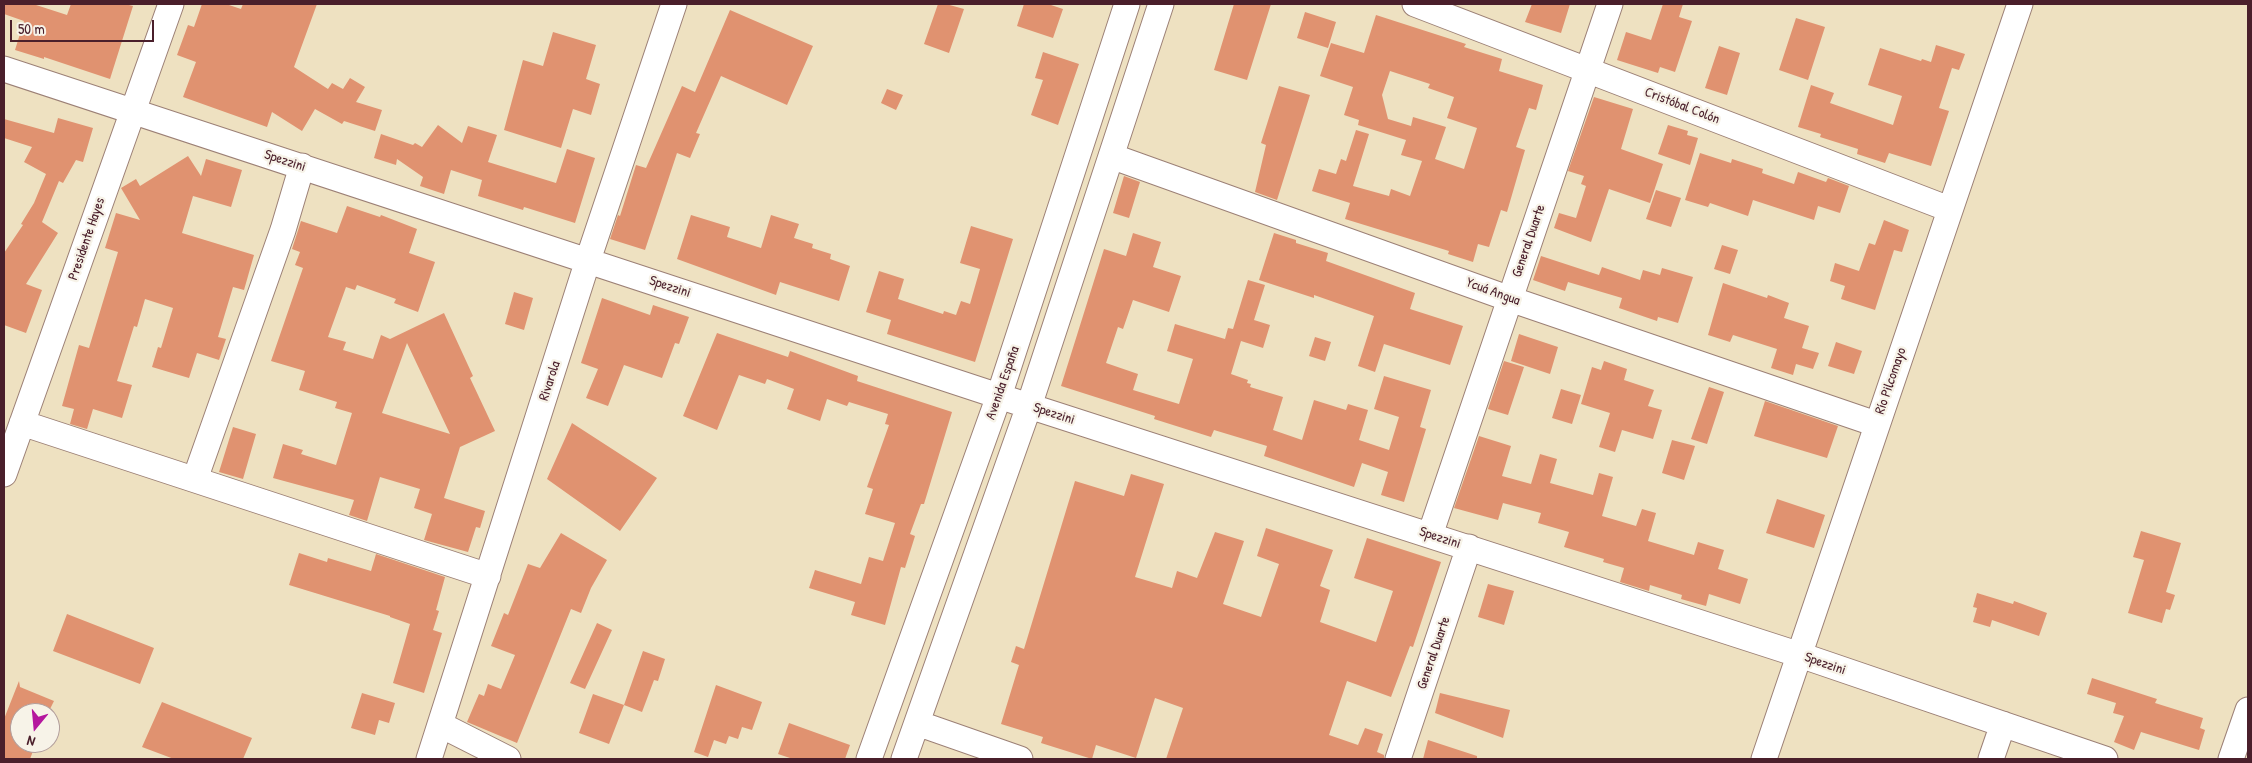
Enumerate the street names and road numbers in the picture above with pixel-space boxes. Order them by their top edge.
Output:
street label: Cristóbal Colón [1642,84,1722,128]
street label: Spezzini [262,146,308,176]
street label: Presidente Hayes [65,196,109,282]
street label: General Duarte [1509,203,1549,279]
street label: Spezzini [647,272,693,302]
street label: Ycuá Angua [1464,274,1522,310]
street label: Avenida España [983,344,1023,422]
street label: Río Pilcomayo [1872,345,1910,417]
street label: Rivarola [536,359,564,403]
street label: Spezzini [1031,399,1077,429]
street label: Spezzini [1417,523,1463,553]
street label: General Duarte [1414,615,1454,691]
street label: Spezzini [1802,649,1848,679]

